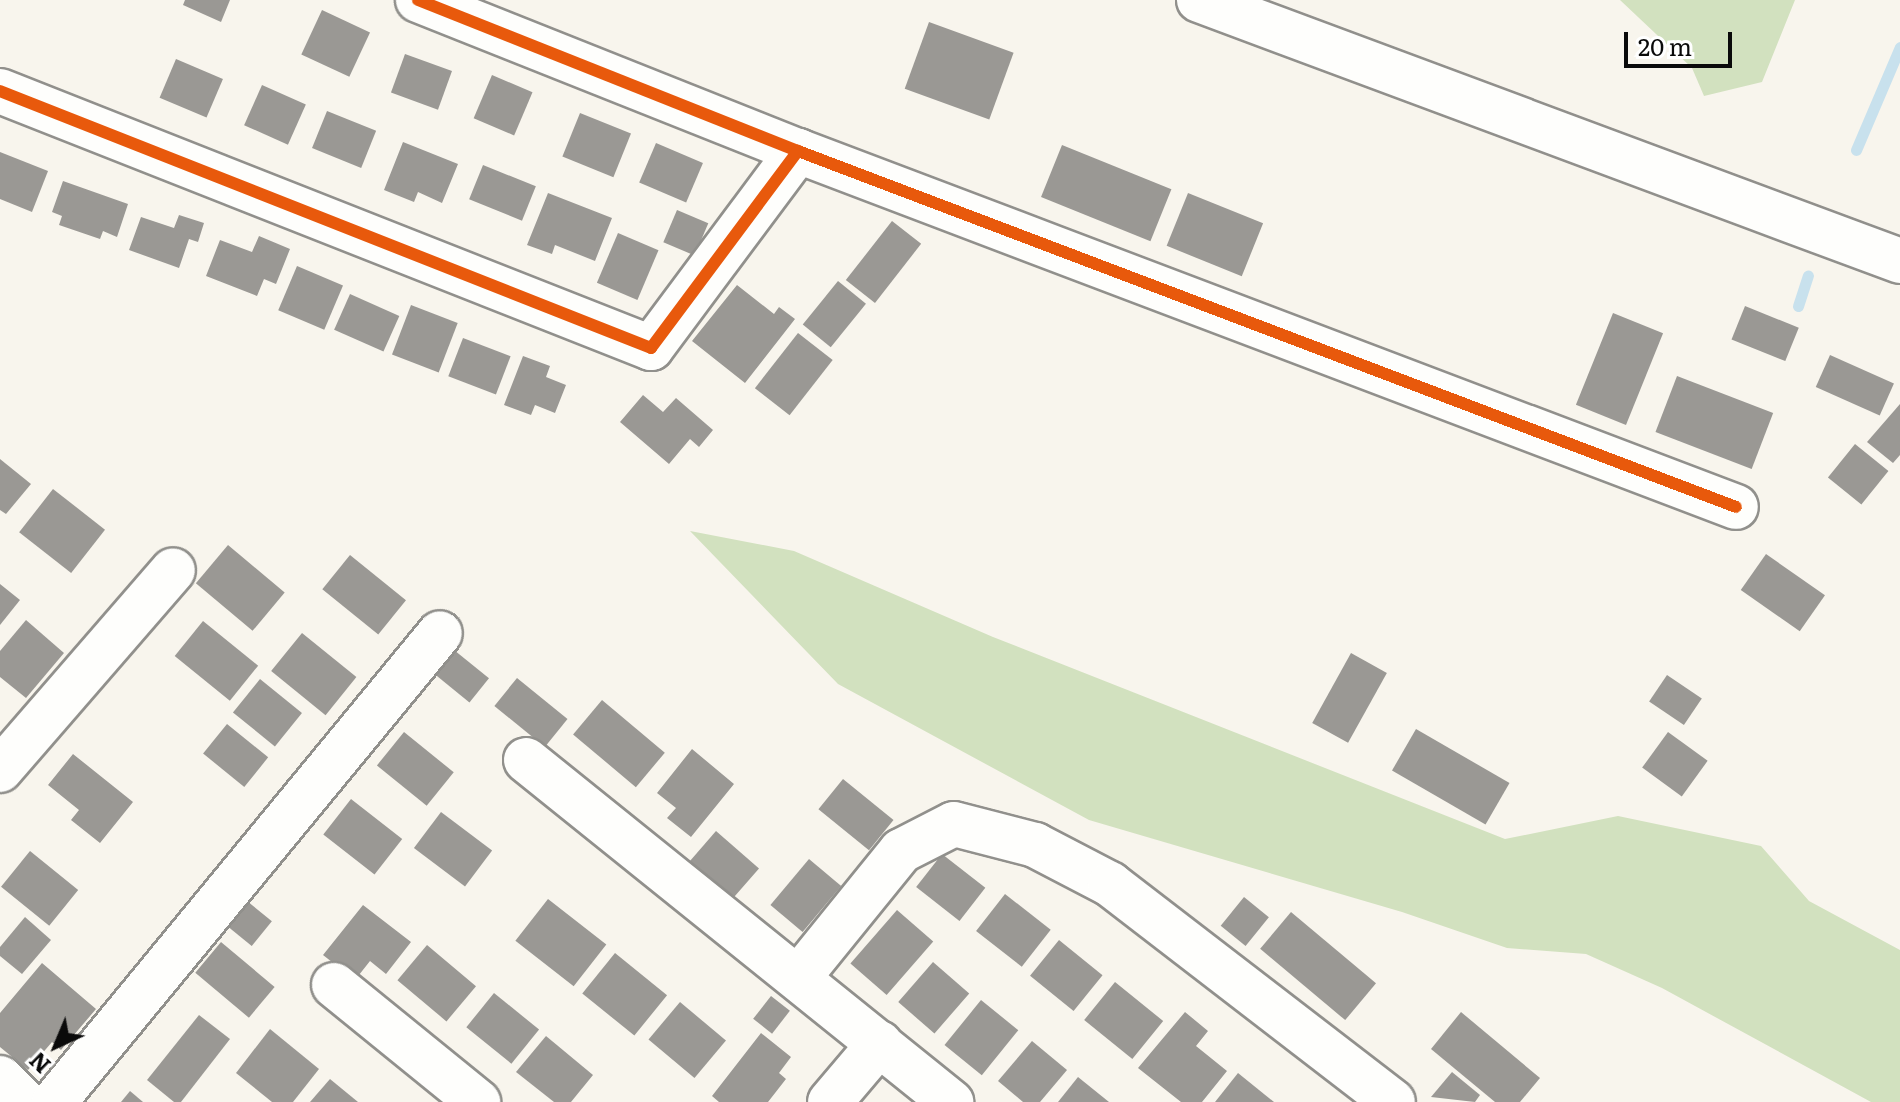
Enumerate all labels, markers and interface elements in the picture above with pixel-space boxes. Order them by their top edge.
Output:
scale bar [1628,16,1736,66]
text: 20 m [1638,28,1692,63]
north arrow [16,1006,96,1086]
text: N [21,1045,57,1082]

